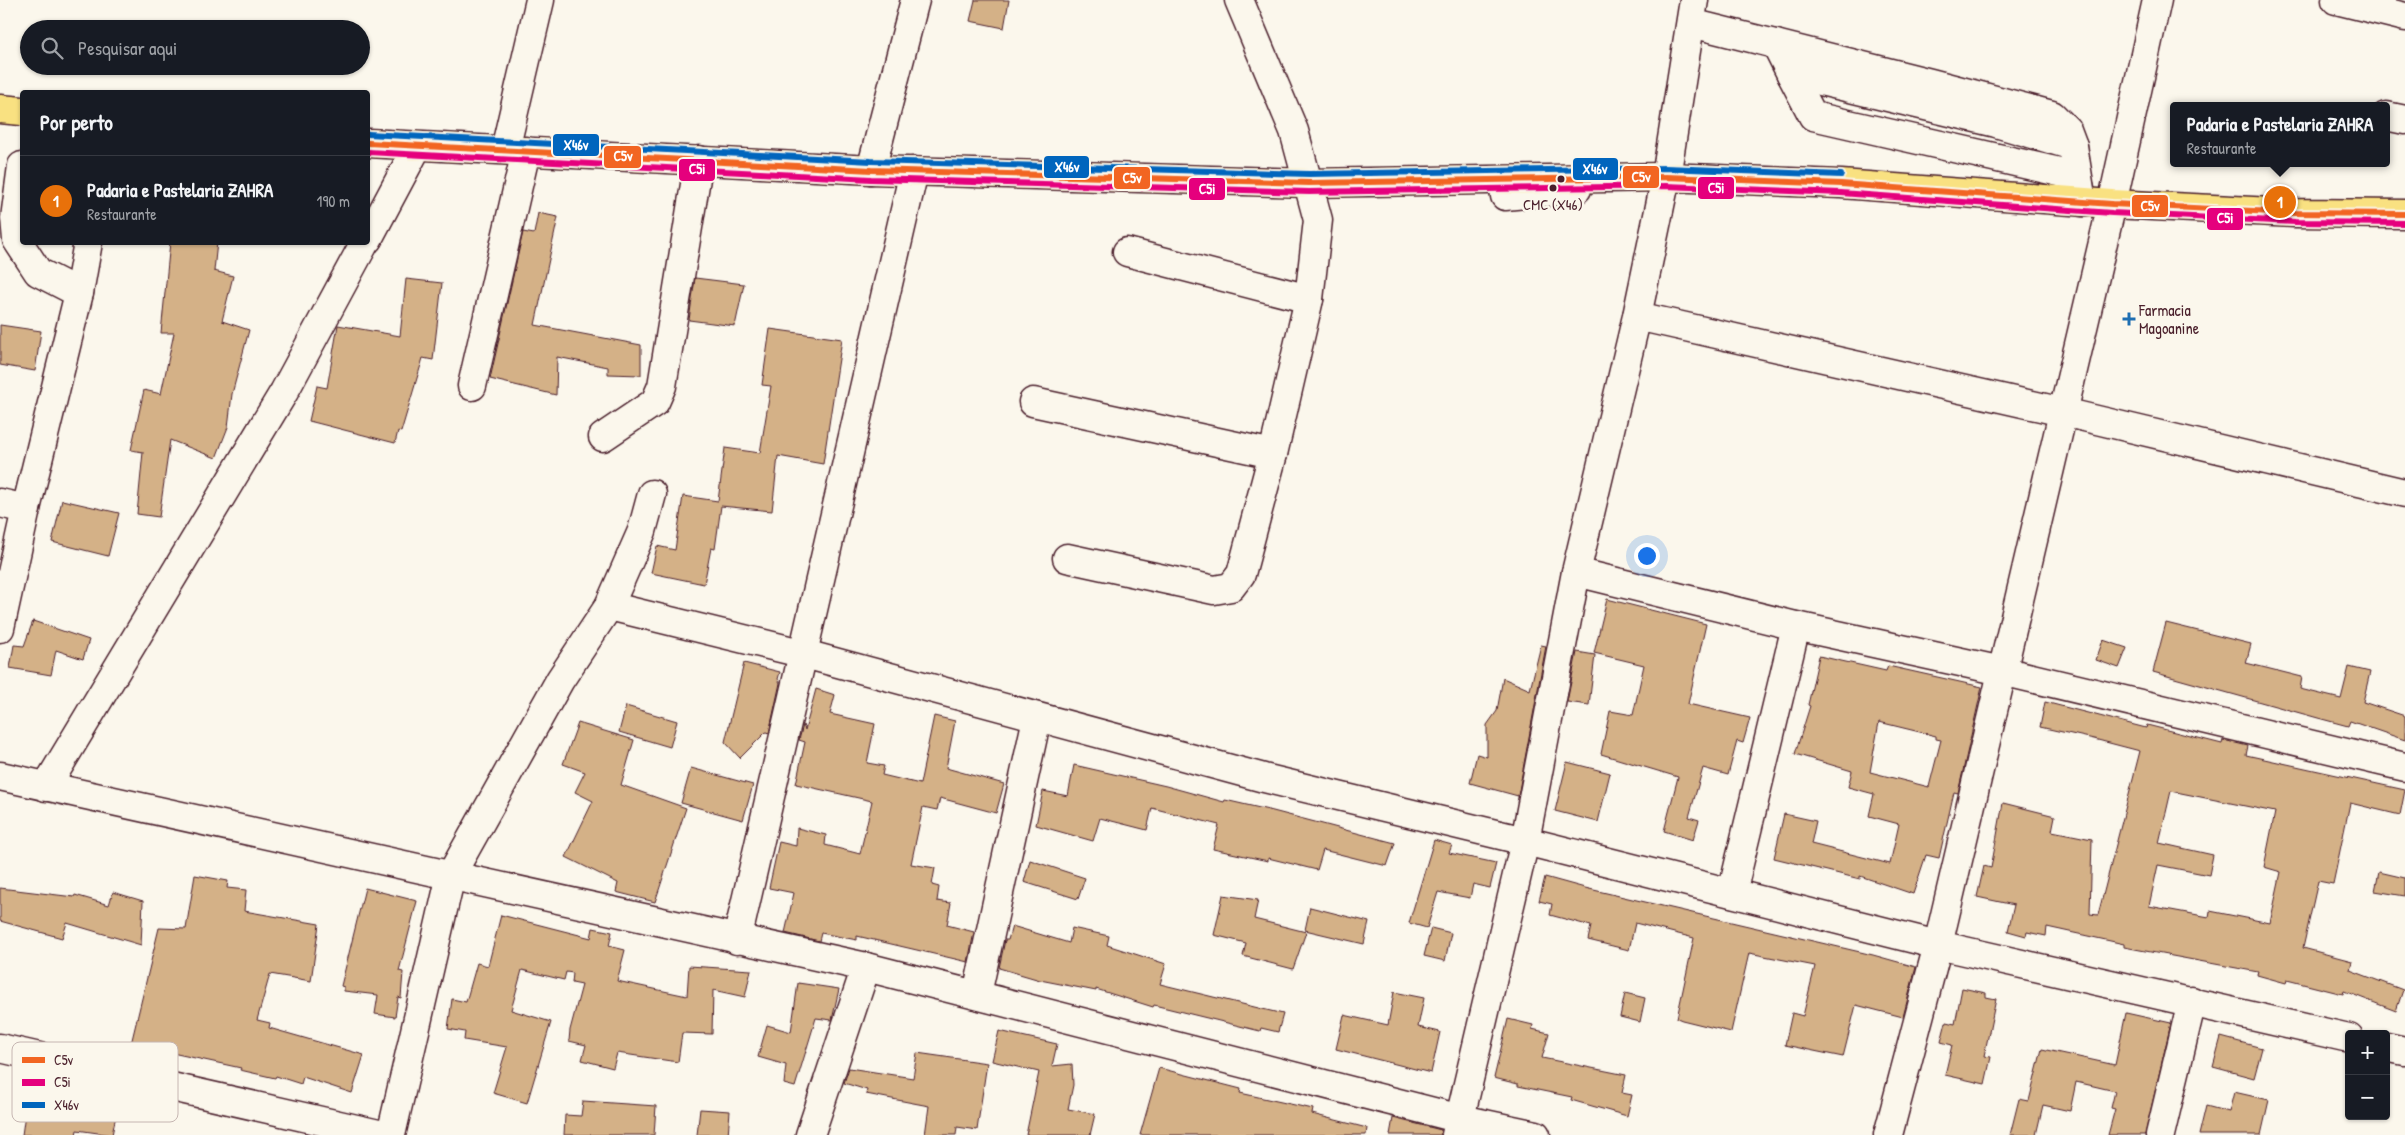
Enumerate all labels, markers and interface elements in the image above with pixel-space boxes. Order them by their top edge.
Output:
search box [20,20,370,75]
icon: search [38,34,66,62]
text: Pesquisar aqui [78,35,177,61]
popup [2170,102,2390,167]
text: Por perto [40,108,113,137]
text: Padaria e Pastelaria ZAHRA [2187,111,2373,137]
line badge: X46v [552,133,600,157]
text: X46v [564,135,589,154]
text: Restaurante [2187,137,2256,159]
line badge: C5v [603,145,642,169]
text: C5v [613,146,633,165]
line badge: X46v [1043,155,1090,179]
text: X46v [1055,157,1080,176]
line badge: X46v [1572,157,1619,181]
line badge: C5i [678,158,716,182]
text: C5i [689,159,705,178]
text: X46v [1583,159,1608,178]
line badge: C5v [1622,165,1660,189]
line badge: C5v [1113,166,1151,190]
text: C5v [1631,167,1651,186]
text: C5v [1122,168,1142,187]
unlabelled marker [1556,174,1566,184]
line badge: C5i [1697,176,1735,200]
text: Padaria e Pastelaria ZAHRA [87,177,273,203]
line badge: C5i [1188,177,1226,201]
text: C5i [1708,178,1724,197]
text: C5i [1199,179,1215,198]
marker: CMC (X46) [1548,183,1558,193]
pin: 1 [2264,183,2296,221]
text: 1 [53,190,59,212]
text: 190 m [317,190,350,212]
place label: CMC (X46) [1523,194,1583,215]
line badge: C5v [2131,194,2169,218]
text: C5v [2140,196,2160,215]
text: Restaurante [87,203,157,225]
line badge: C5i [2206,207,2244,231]
text: C5i [2217,208,2233,227]
place label: Farmacia Magoanine [2138,299,2200,339]
marker: Farmacia Magoanine [2123,313,2135,325]
your location [1634,543,1660,569]
map controls [2345,1030,2390,1120]
button: + [2345,1030,2390,1075]
legend [12,1042,178,1122]
text: C5v [54,1050,74,1069]
text: C5i [54,1072,71,1091]
button: − [2345,1075,2390,1120]
text: X46v [54,1095,79,1114]

